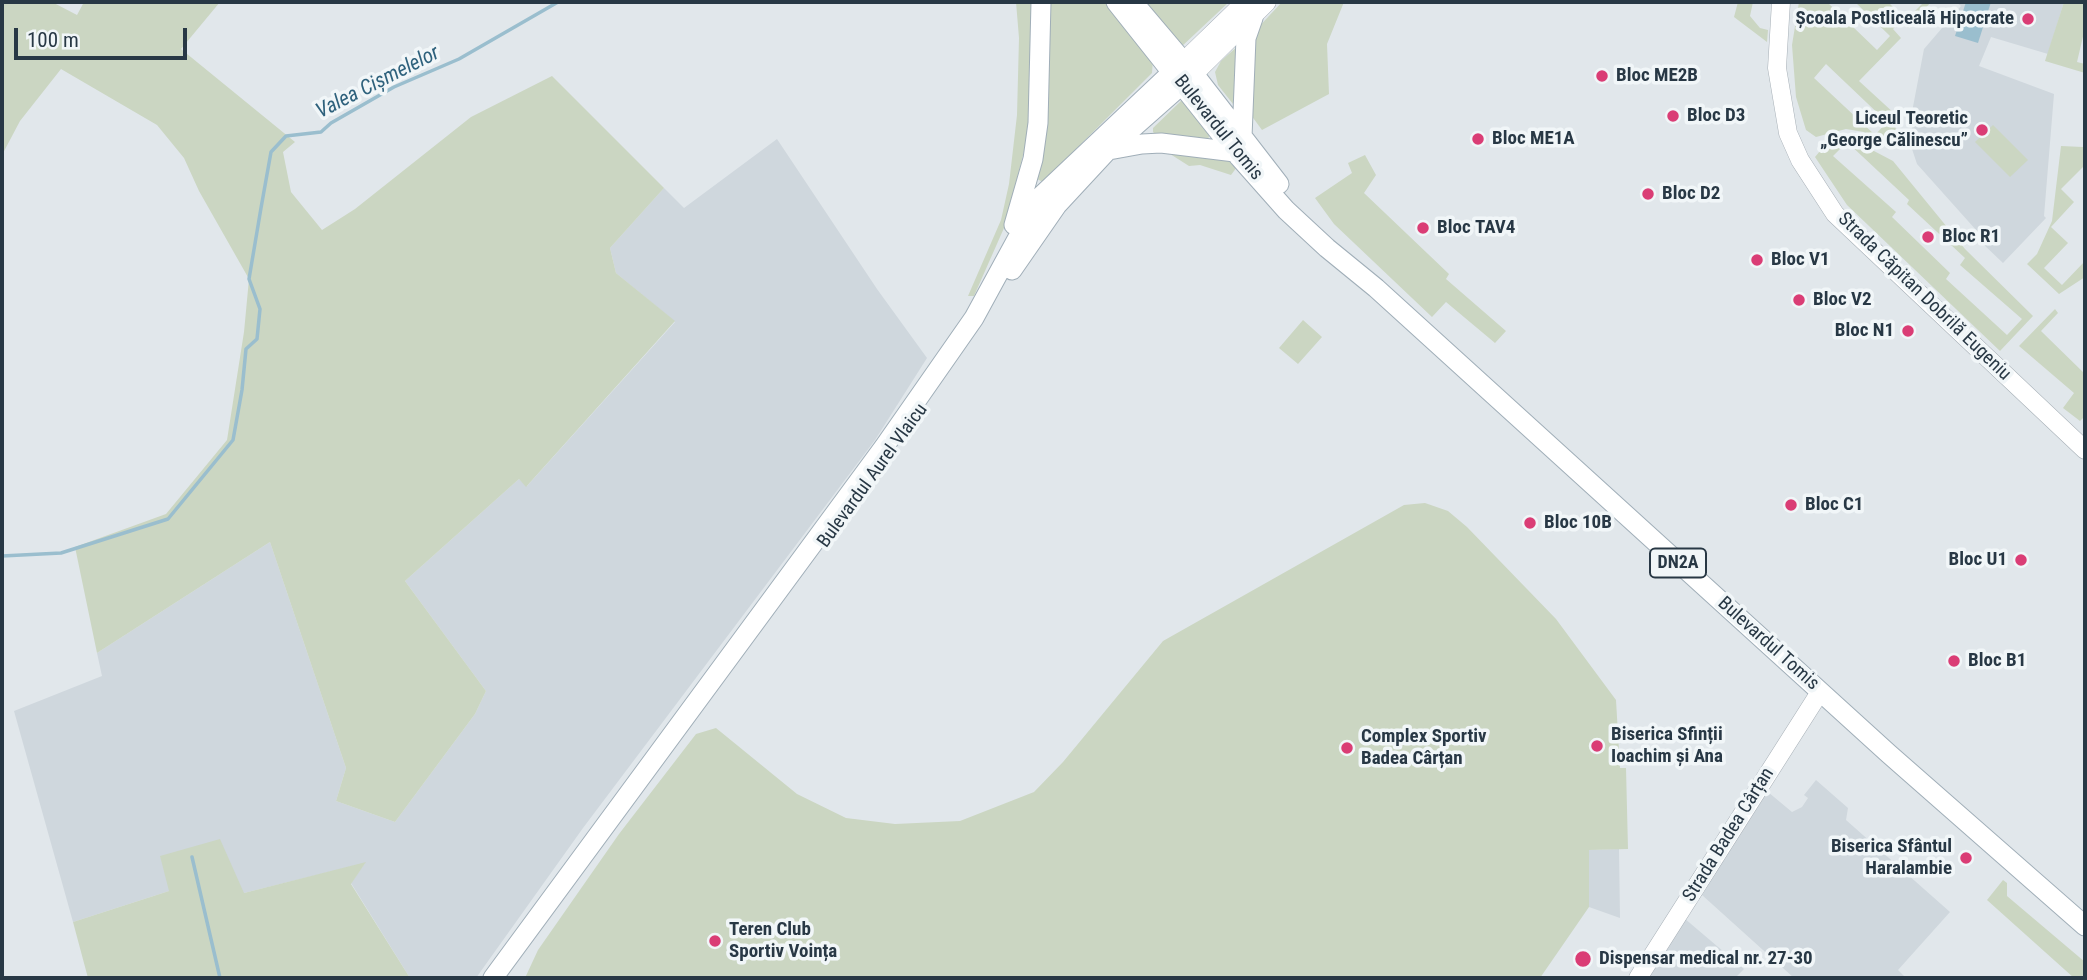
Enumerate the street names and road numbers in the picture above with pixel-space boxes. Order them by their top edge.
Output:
street label: Bulevardul Tomis [1169,71,1267,185]
street label: Strada Căpitan Dobrilă Eugeniu [1833,208,2015,386]
street label: Bulevardul Aurel Vlaicu [813,400,933,552]
road number: DN2A [1650,548,1706,578]
street label: Bulevardul Tomis [1713,593,1823,695]
street label: Strada Badea Cârțan [1679,764,1779,906]

